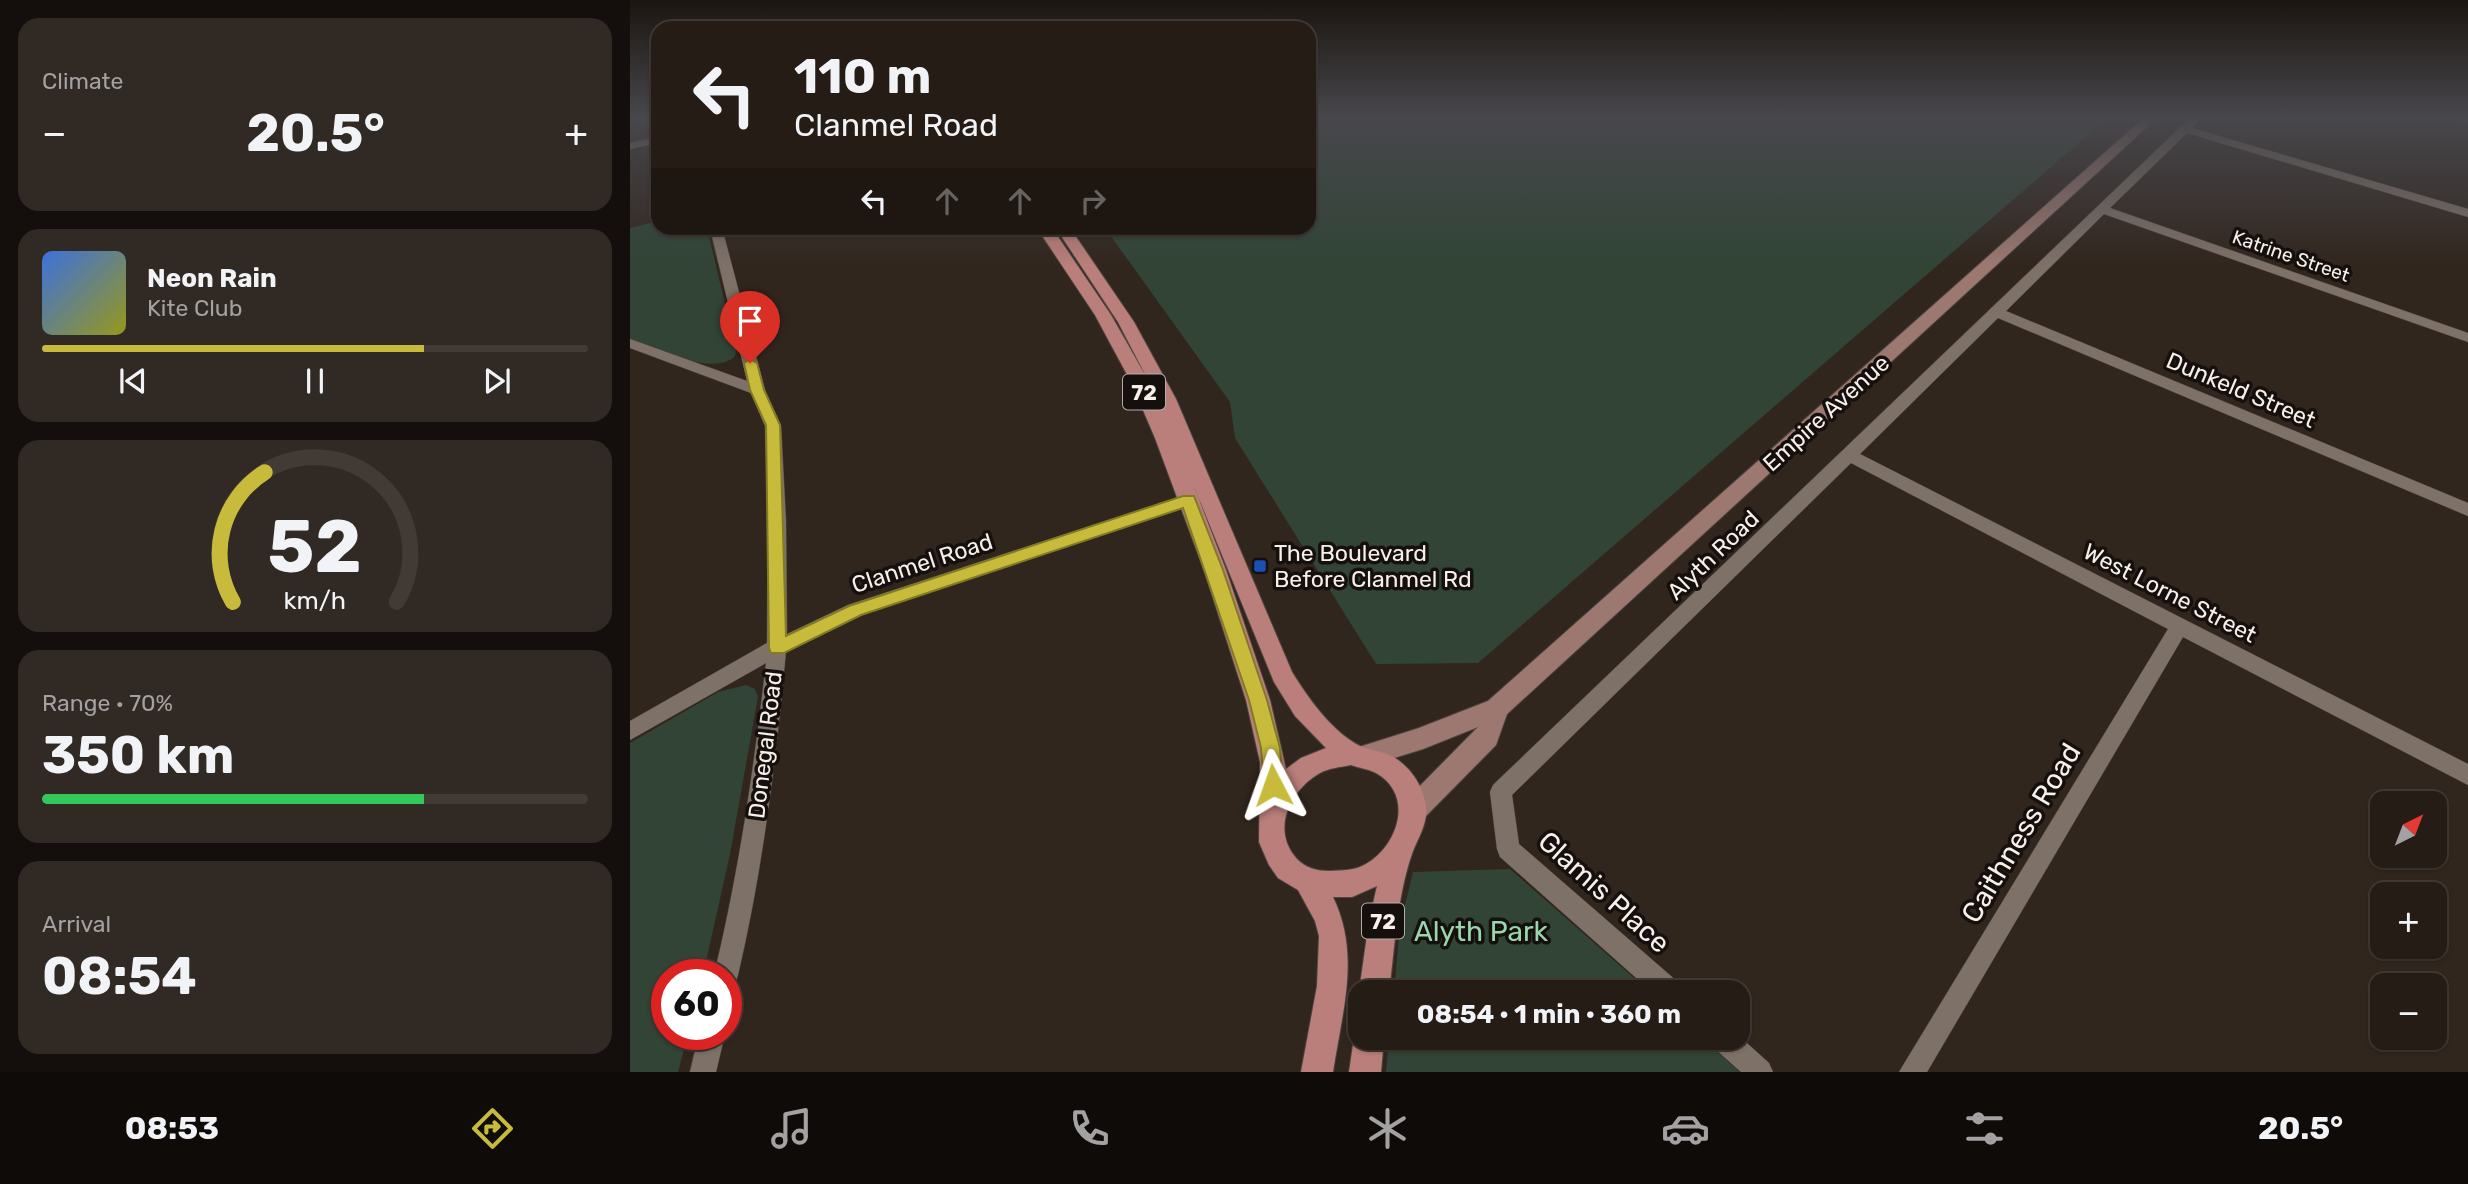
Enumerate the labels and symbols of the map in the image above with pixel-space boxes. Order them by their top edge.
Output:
street label: Katrine Street [2229,225,2353,287]
pin [720,291,780,363]
street label: Dunkeld Street [2162,346,2320,434]
street label: Empire Avenue [1757,349,1895,477]
road number: 72 [1123,374,1165,410]
street label: Alyth Road [1661,504,1765,606]
street label: Clanmel Road [848,527,996,599]
street label: West Lorne Street [2079,537,2261,649]
place label: The Boulevard Before Clanmel Rd [1274,539,1472,593]
marker: The Boulevard Before Clanmel Rd [1252,558,1268,574]
street label: Donegal Road [742,670,788,820]
street label: Caithness Road [1954,737,2088,929]
position arrow [1236,748,1310,822]
north arrow [2370,791,2446,868]
street label: Glamis Place [1531,824,1677,960]
road number: 72 [1362,904,1404,939]
park label: Alyth Park [1414,915,1549,948]
speed limit sign: 60 [651,959,742,1050]

